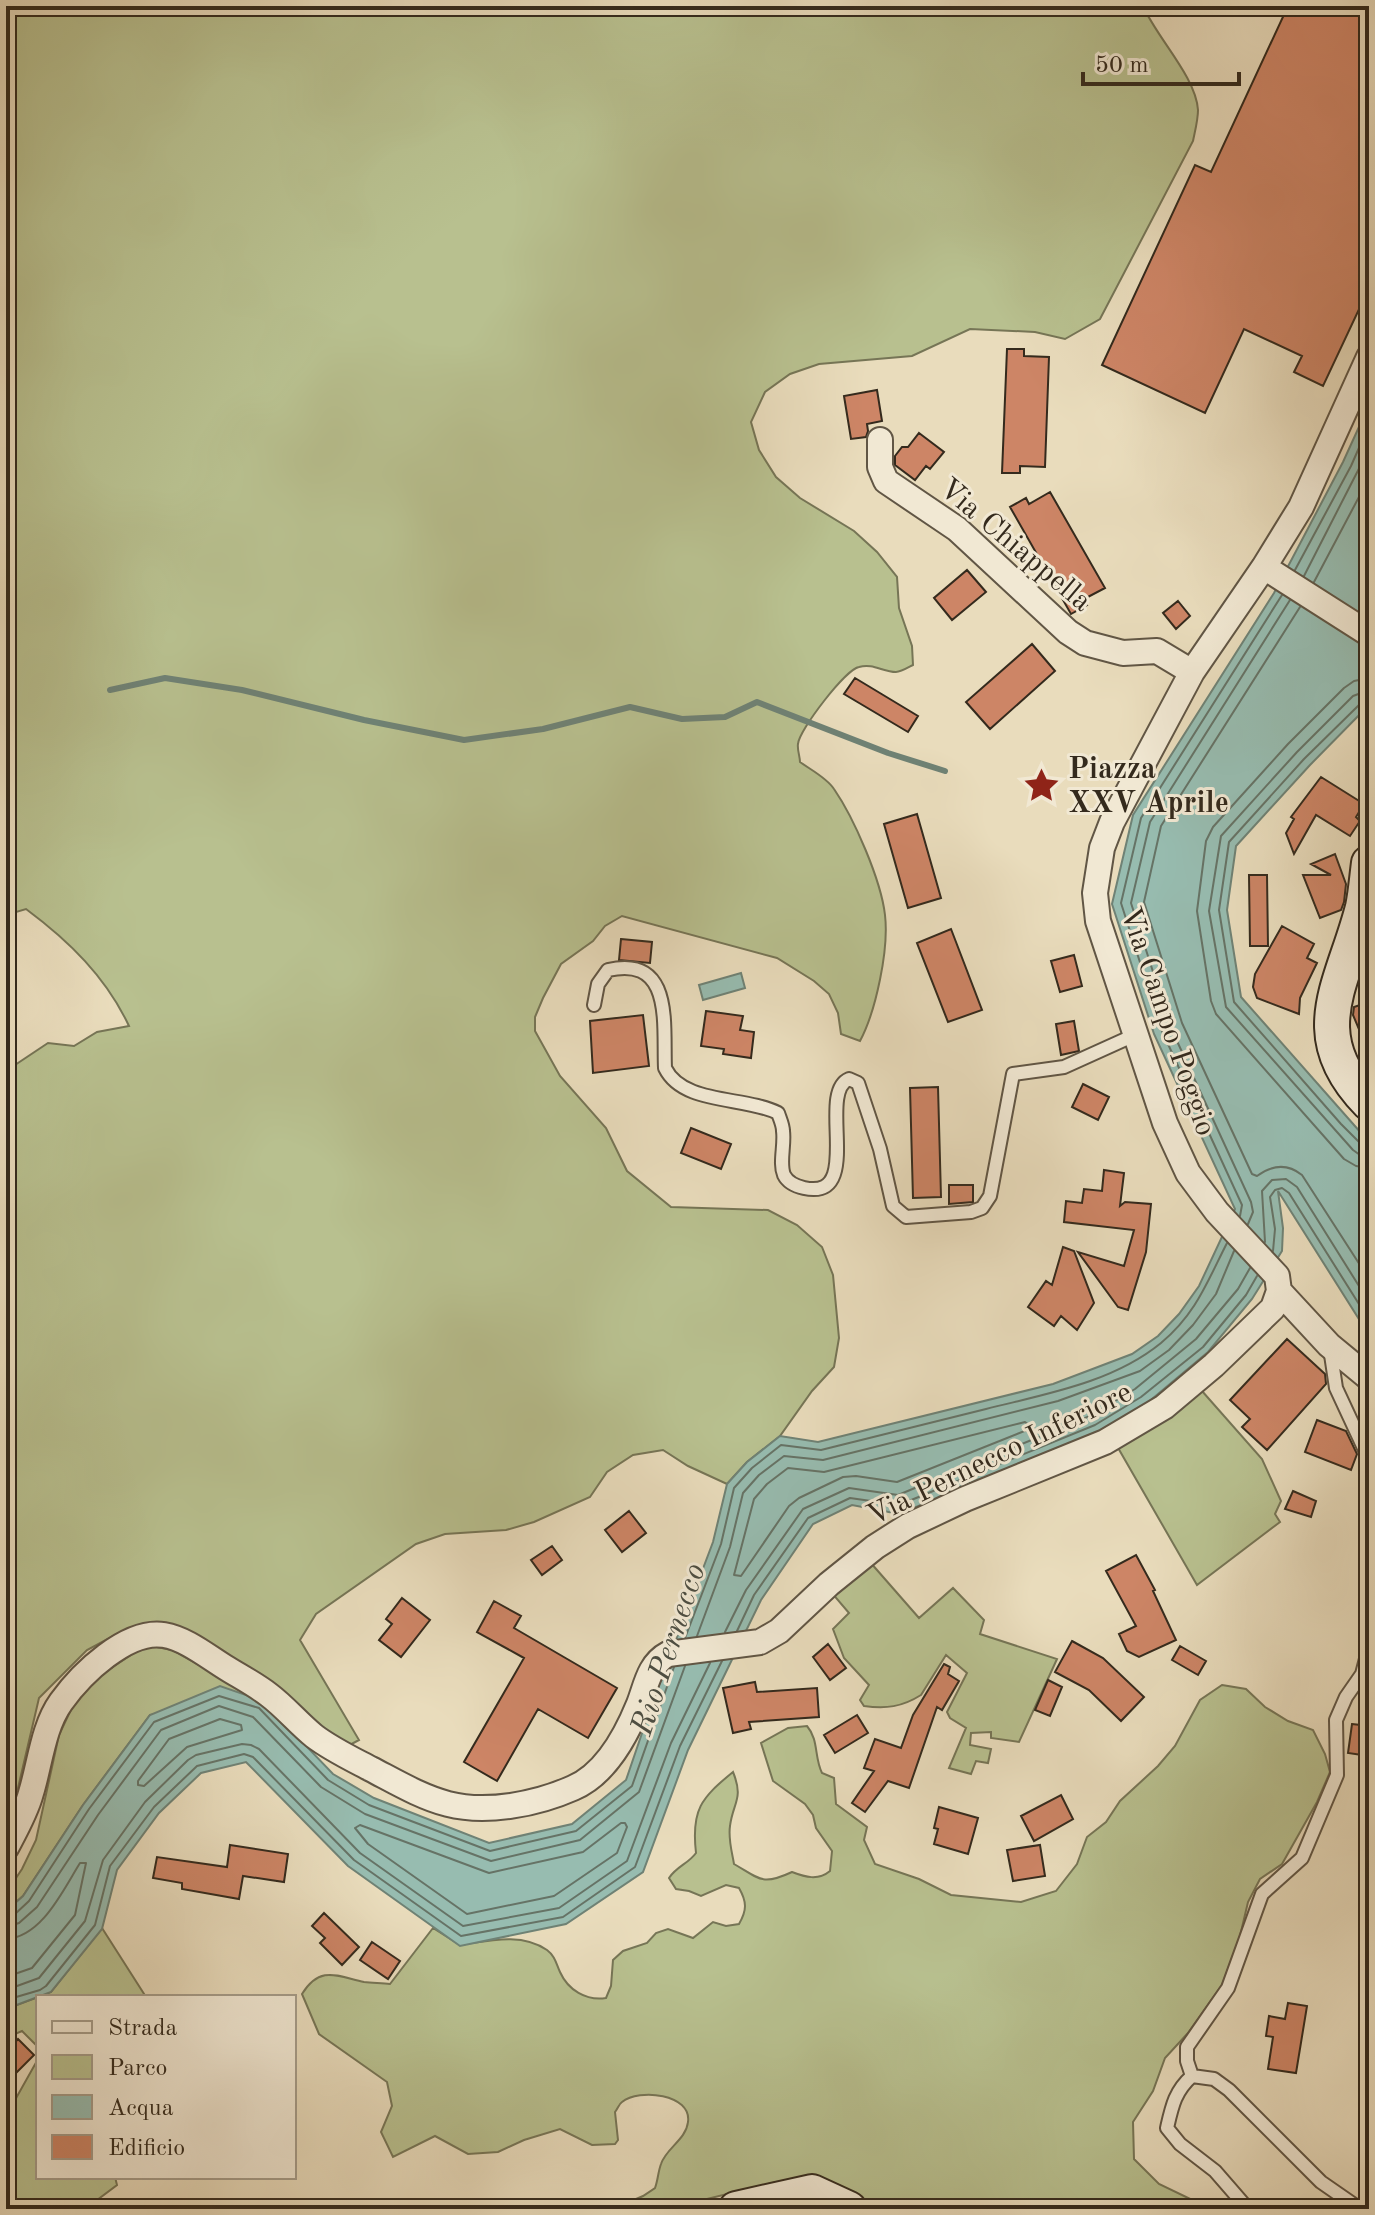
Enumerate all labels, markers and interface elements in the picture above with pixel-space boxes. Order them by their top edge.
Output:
scale bar [1083,36,1239,86]
text: 50 m [1095,54,1149,78]
street label: Via Chiappella [933,473,1097,618]
place label: Piazza XXV Aprile [1068,755,1229,819]
place icon: Piazza XXV Aprile [1023,766,1061,804]
street label: Via Campo Poggio [1114,903,1220,1140]
street label: Via Pernecco Inferiore [863,1378,1137,1532]
water label: Rio Pernecco [627,1560,713,1741]
legend [36,1995,296,2179]
text: Strada [108,2017,178,2041]
text: Parco [108,2057,167,2081]
text: Acqua [108,2097,174,2121]
text: Edificio [108,2137,185,2161]

